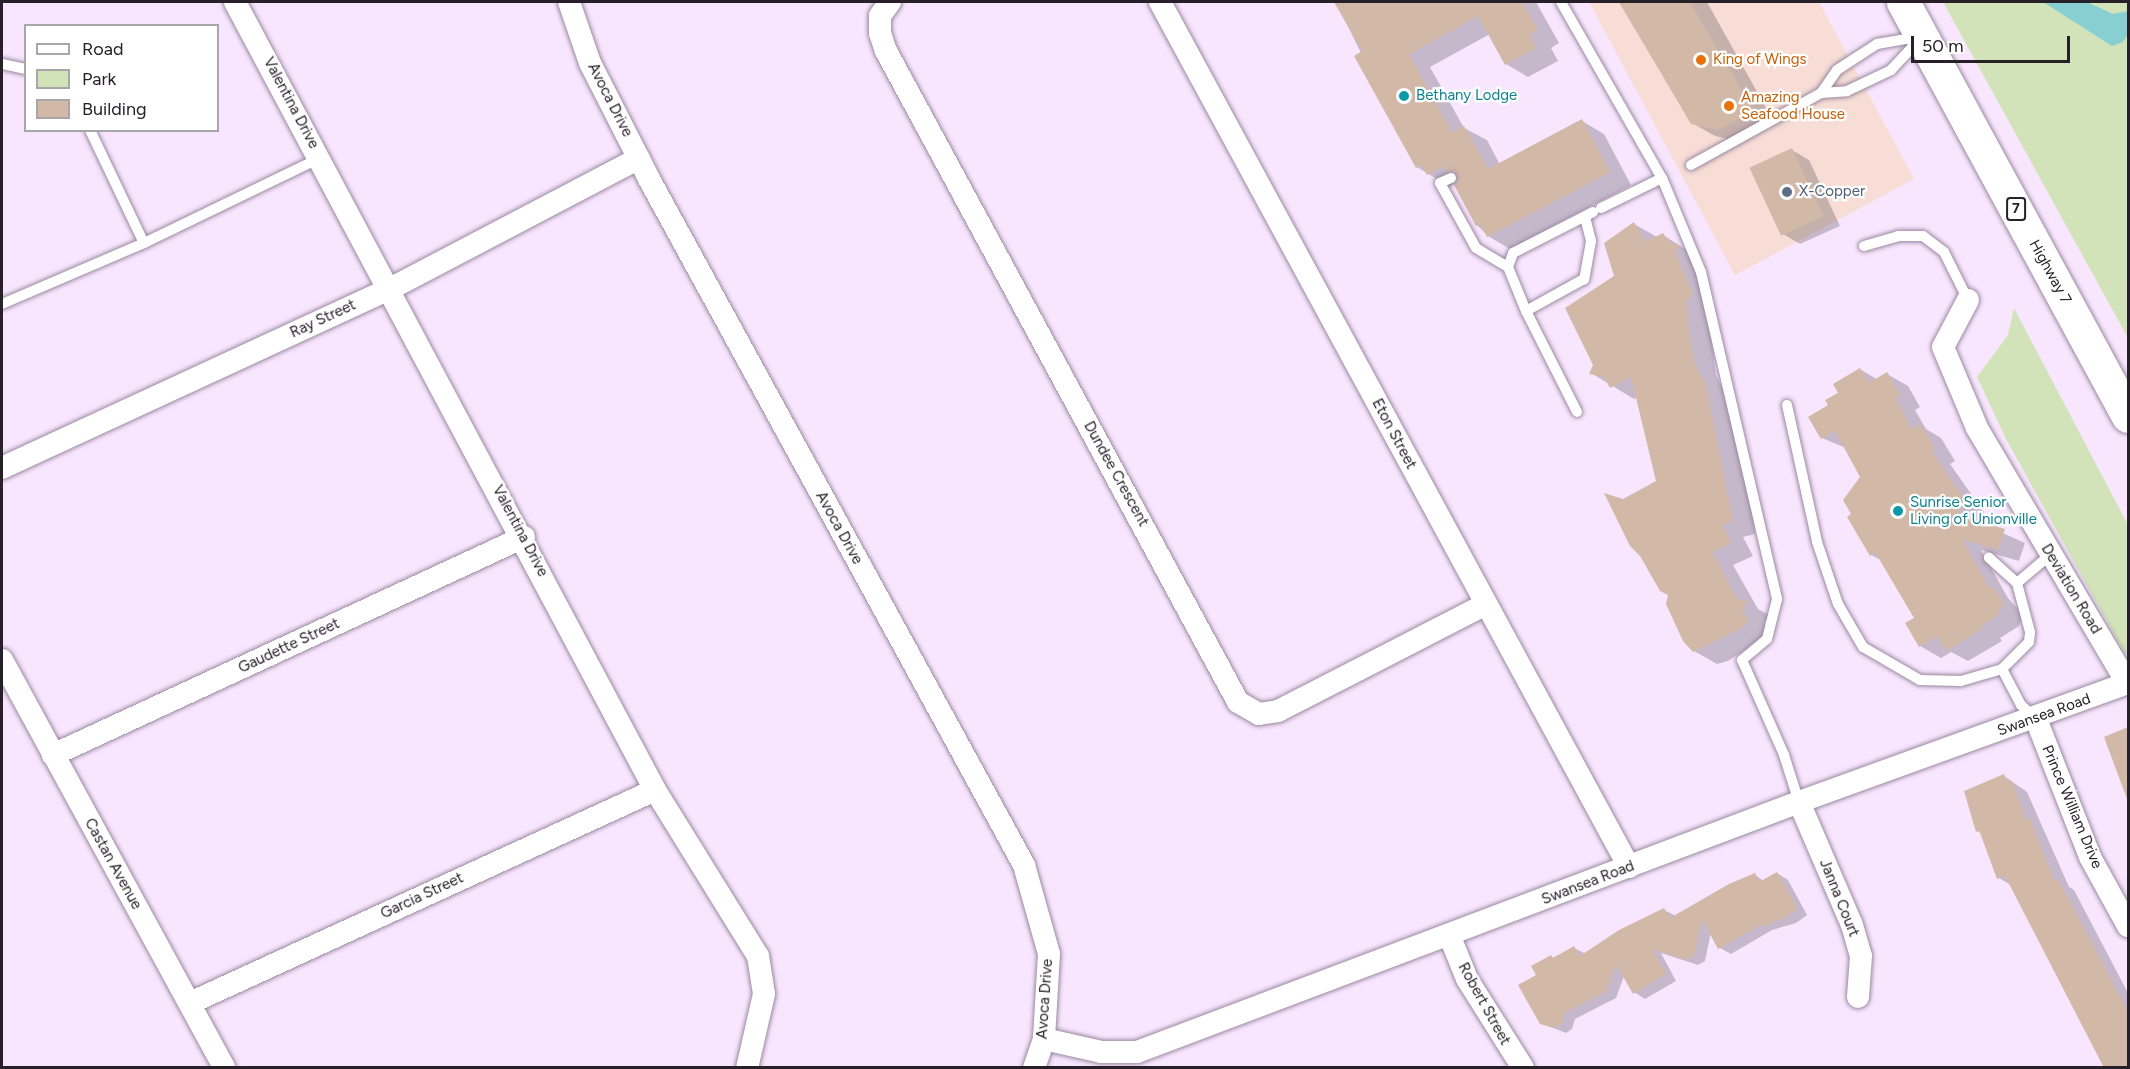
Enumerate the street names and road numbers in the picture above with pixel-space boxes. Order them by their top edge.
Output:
street label: Valentina Drive [259,54,323,152]
street label: Avoca Drive [584,60,636,140]
road number: 7 [2006,198,2026,220]
street label: Highway 7 [2025,237,2075,307]
street label: Ray Street [287,296,359,342]
street label: Eton Street [1368,396,1420,472]
street label: Dundee Crescent [1080,418,1152,530]
street label: Valentina Drive [488,482,552,580]
street label: Avoca Drive [812,488,866,568]
street label: Deviation Road [2037,541,2105,637]
street label: Gaudette Street [236,615,342,677]
street label: Swansea Road [1995,690,2093,740]
street label: Prince William Drive [2038,743,2106,871]
street label: Castan Avenue [81,815,145,913]
street label: Swansea Road [1539,857,1637,909]
street label: Janna Court [1815,857,1863,939]
street label: Garcia Street [378,869,466,923]
street label: Avoca Drive [1033,958,1057,1040]
street label: Robert Street [1454,960,1514,1048]

